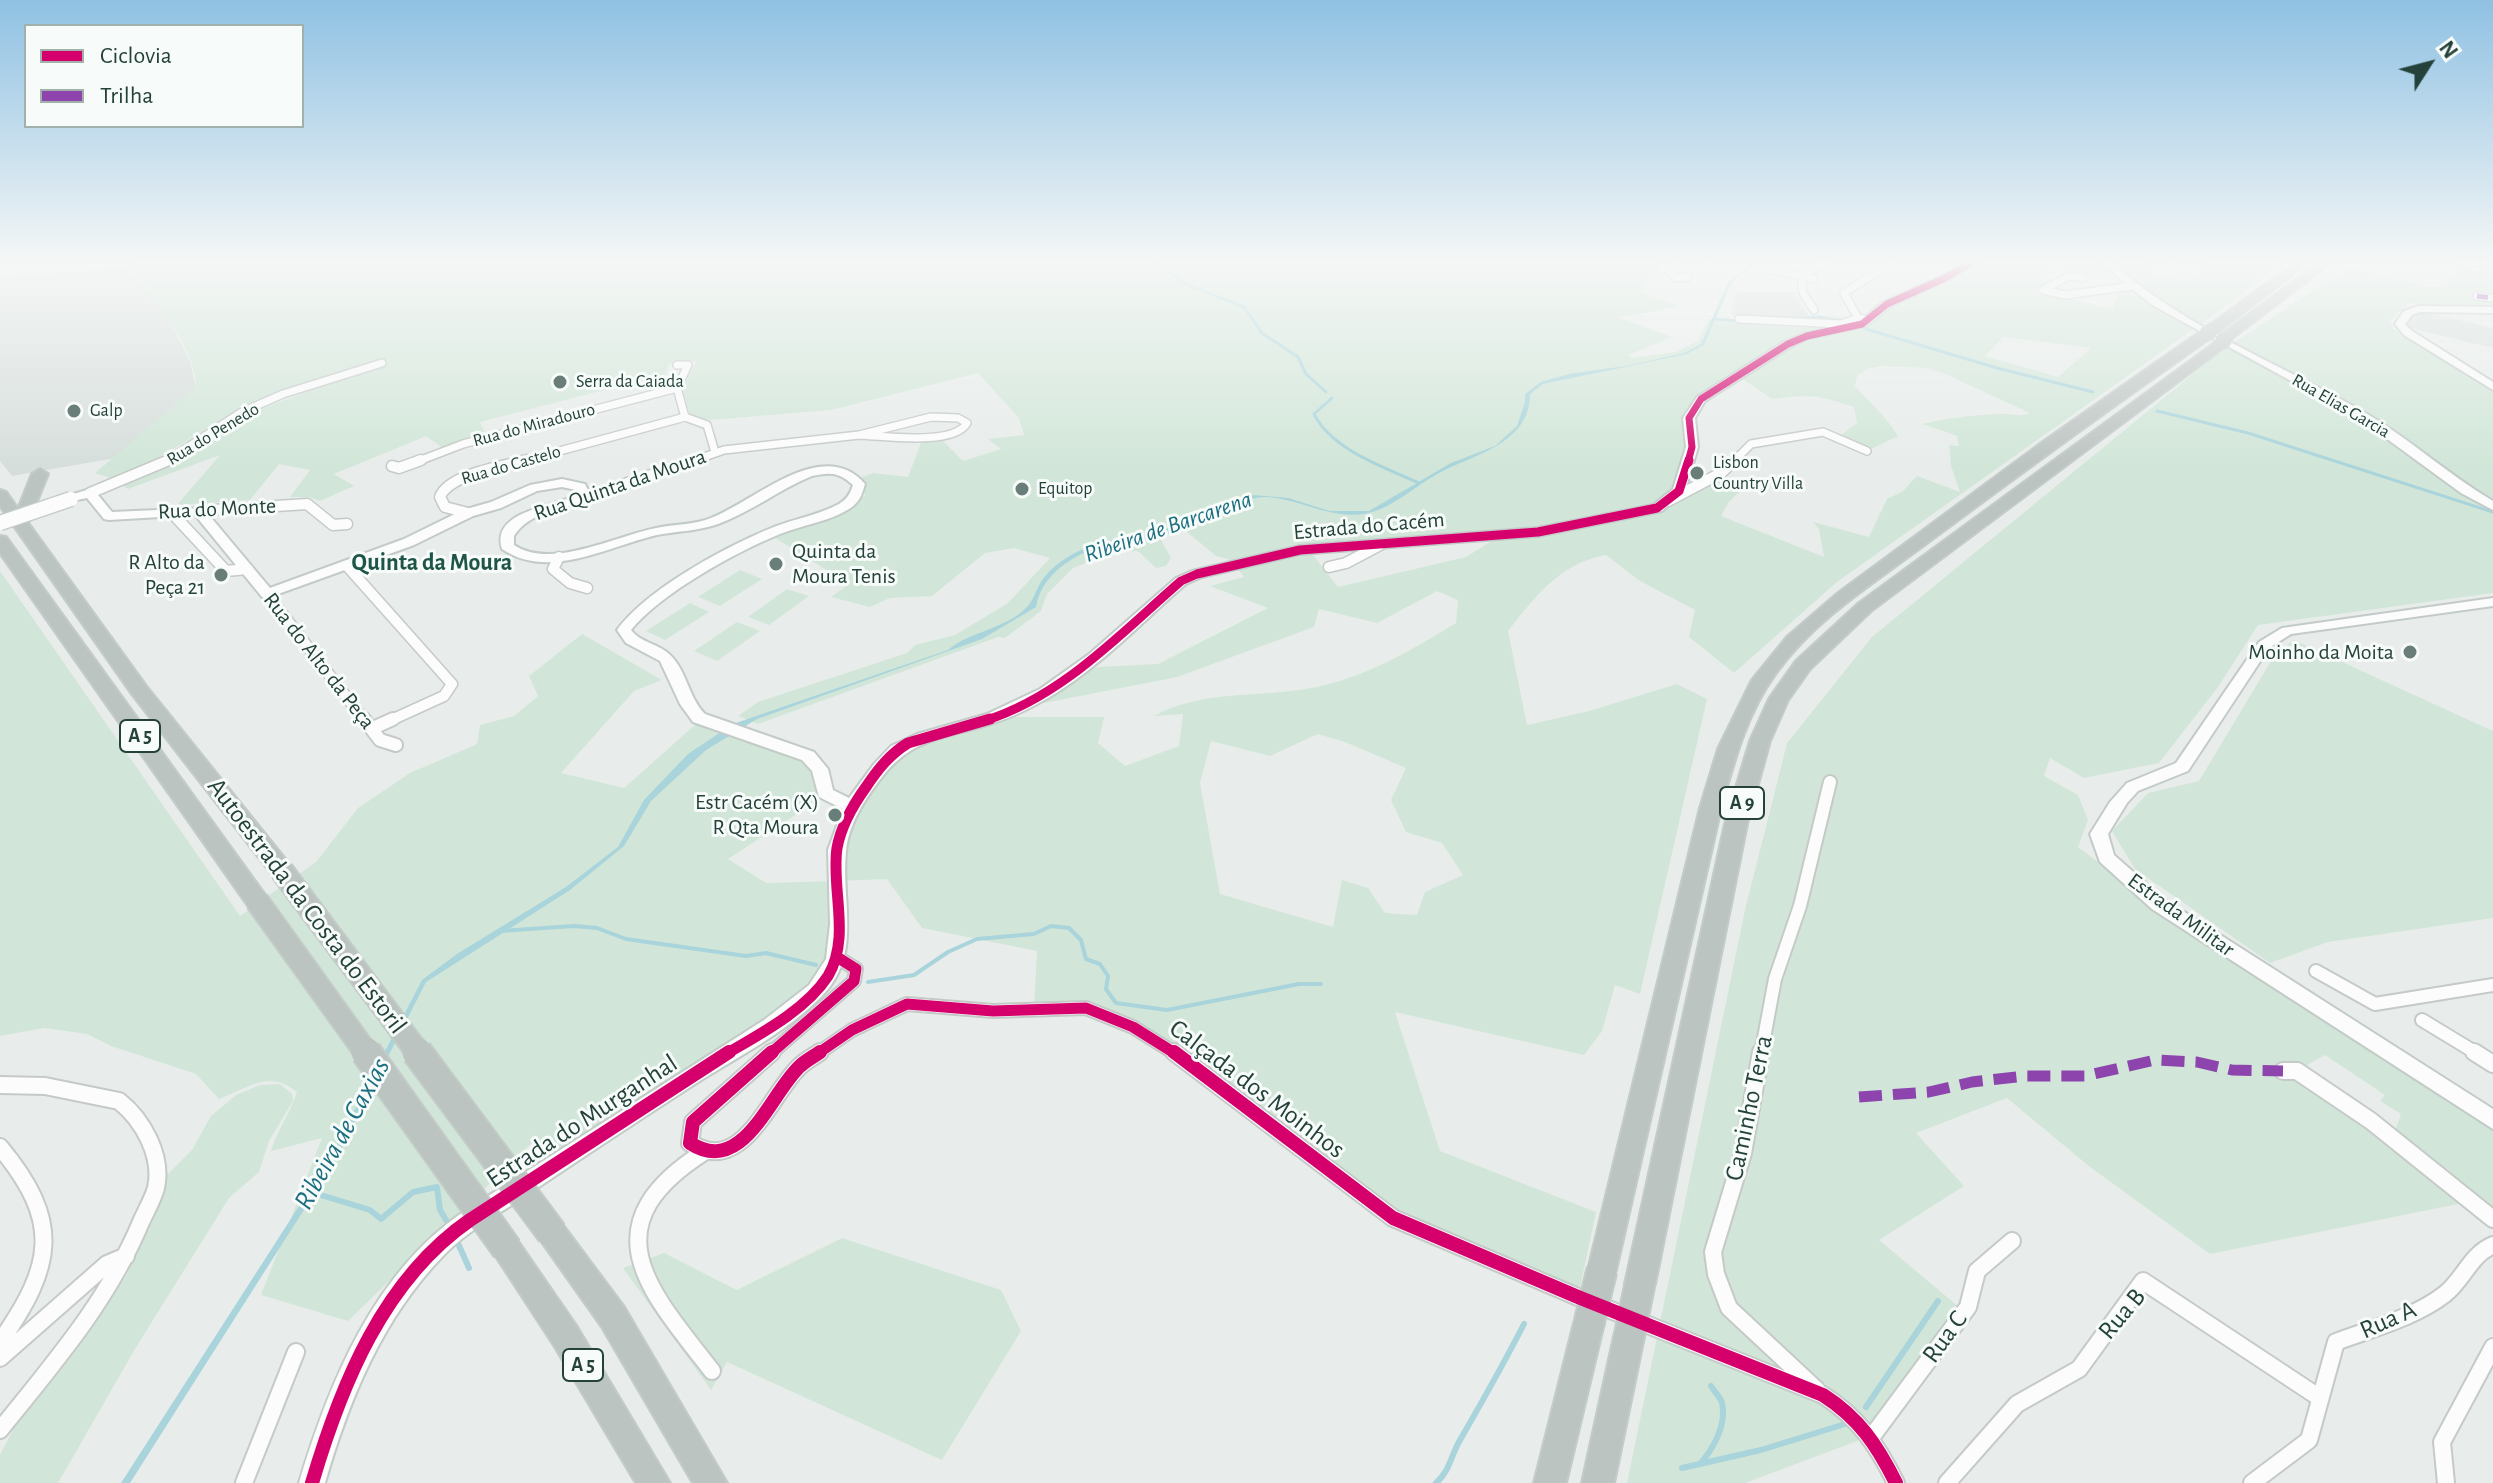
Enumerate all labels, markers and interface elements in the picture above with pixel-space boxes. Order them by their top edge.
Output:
legend [24,24,304,128]
north arrow [2389,24,2469,104]
text: N [2435,37,2462,63]
text: Ciclovia [100,44,172,68]
text: Trilha [100,84,153,108]
street label: Rua Elias Garcia [2288,369,2394,443]
place label: Serra da Caiada [576,371,684,393]
marker: Serra da Caiada [551,373,569,391]
street label: Rua do Penedo [163,398,263,470]
street label: Rua do Miradouro [471,398,597,452]
place label: Galp [90,400,123,422]
marker: Galp [65,402,83,420]
street label: Rua do Castelo [459,440,563,490]
street label: Rua Quinta da Moura [530,443,710,527]
place label: Lisbon Country Villa [1713,452,1803,494]
marker: Lisbon Country Villa [1688,464,1706,482]
place label: Equitop [1038,478,1092,500]
marker: Equitop [1013,480,1031,498]
water label: Ribeira de Barcarena [1080,485,1256,569]
street label: Rua do Monte [157,493,277,525]
street label: Estrada do Cacém [1292,506,1446,546]
place label: Quinta da Moura Tenis [792,538,896,590]
place label: R Alto da Peça 21 [128,549,205,600]
district label: Quinta da Moura [352,549,512,577]
marker: Quinta da Moura Tenis [767,555,785,573]
marker: R Alto da Peça 21 [212,566,230,584]
street label: Rua do Alto da Peça [257,587,381,735]
place label: Moinho da Moita [2248,639,2394,665]
marker: Moinho da Moita [2401,643,2419,661]
road number: A 5 [120,720,160,752]
street label: Autoestrada da Costa do Estoril [201,772,413,1040]
road number: A 9 [1720,787,1764,819]
place label: Estr Cacém (X) R Qta Moura [695,789,819,840]
marker: Estr Cacém (X) R Qta Moura [826,806,844,824]
street label: Estrada Militar [2122,867,2240,963]
street label: Calçada dos Moinhos [1163,1013,1351,1165]
street label: Caminho Terra [1718,1032,1780,1184]
street label: Estrada do Murganhal [481,1048,683,1194]
water label: Ribeira de Caxias [287,1052,397,1216]
street label: Rua B [2092,1282,2152,1346]
street label: Rua A [2355,1294,2421,1346]
street label: Rua C [1916,1305,1974,1369]
road number: A 5 [563,1349,603,1381]

